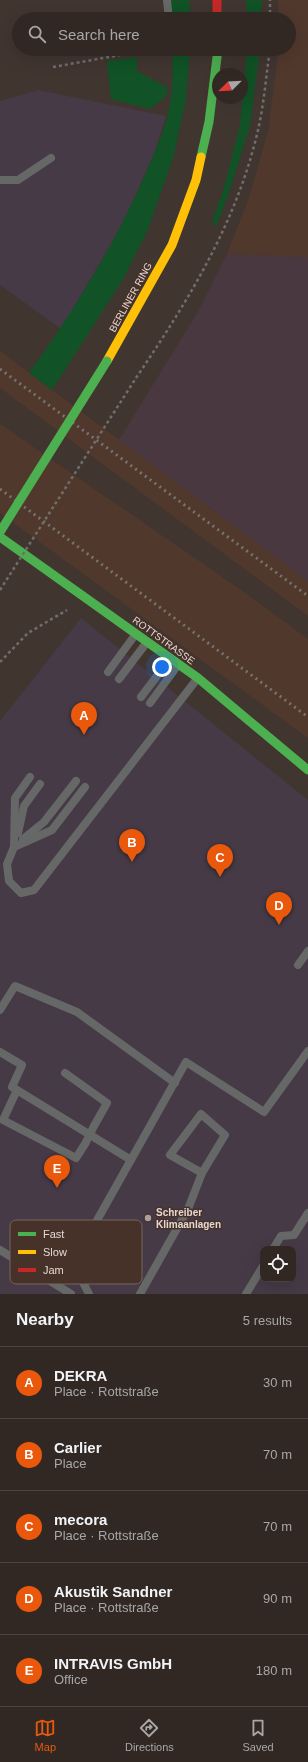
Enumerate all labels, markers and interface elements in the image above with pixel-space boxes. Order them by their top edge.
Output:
search box [12,12,296,56]
icon: search [26,23,48,45]
text: Search here [58,26,140,43]
north arrow [212,68,248,104]
street label: BERLINER RING [107,260,154,334]
street label: ROTTSTRASSE [131,614,197,667]
your location [152,657,172,677]
pin: A [71,702,97,735]
pin: B [119,829,145,862]
pin: C [207,844,233,877]
pin: D [266,892,292,925]
pin: E [44,1155,70,1188]
place label: Schreiber Klimaanlagen [156,1207,221,1230]
marker: Schreiber Klimaanlagen [143,1213,153,1223]
legend [10,1220,142,1284]
text: Fast [43,1228,64,1240]
text: Slow [43,1246,67,1258]
map controls [260,1246,296,1282]
button: locate [260,1246,296,1282]
text: Jam [43,1264,64,1276]
text: Nearby [16,1310,74,1329]
text: 5 results [243,1313,292,1328]
text: DEKRA [54,1367,107,1384]
text: A [24,1375,34,1390]
text: 30 m [263,1375,292,1390]
text: Place · Rottstraße [54,1384,159,1399]
text: Carlier [54,1439,102,1456]
text: B [24,1447,34,1462]
text: 70 m [263,1447,292,1462]
text: Place [54,1456,87,1471]
text: mecora [54,1511,107,1528]
text: C [24,1519,34,1534]
text: 70 m [263,1519,292,1534]
text: Place · Rottstraße [54,1528,159,1543]
text: Akustik Sandner [54,1583,172,1600]
text: D [24,1591,34,1606]
text: 90 m [263,1591,292,1606]
text: Place · Rottstraße [54,1600,159,1615]
text: INTRAVIS GmbH [54,1655,172,1672]
text: E [25,1663,33,1678]
text: 180 m [256,1663,292,1678]
text: Office [54,1672,88,1687]
tab: Map [34,1717,56,1753]
tab: Directions [125,1717,174,1753]
tab: Saved [242,1717,274,1753]

